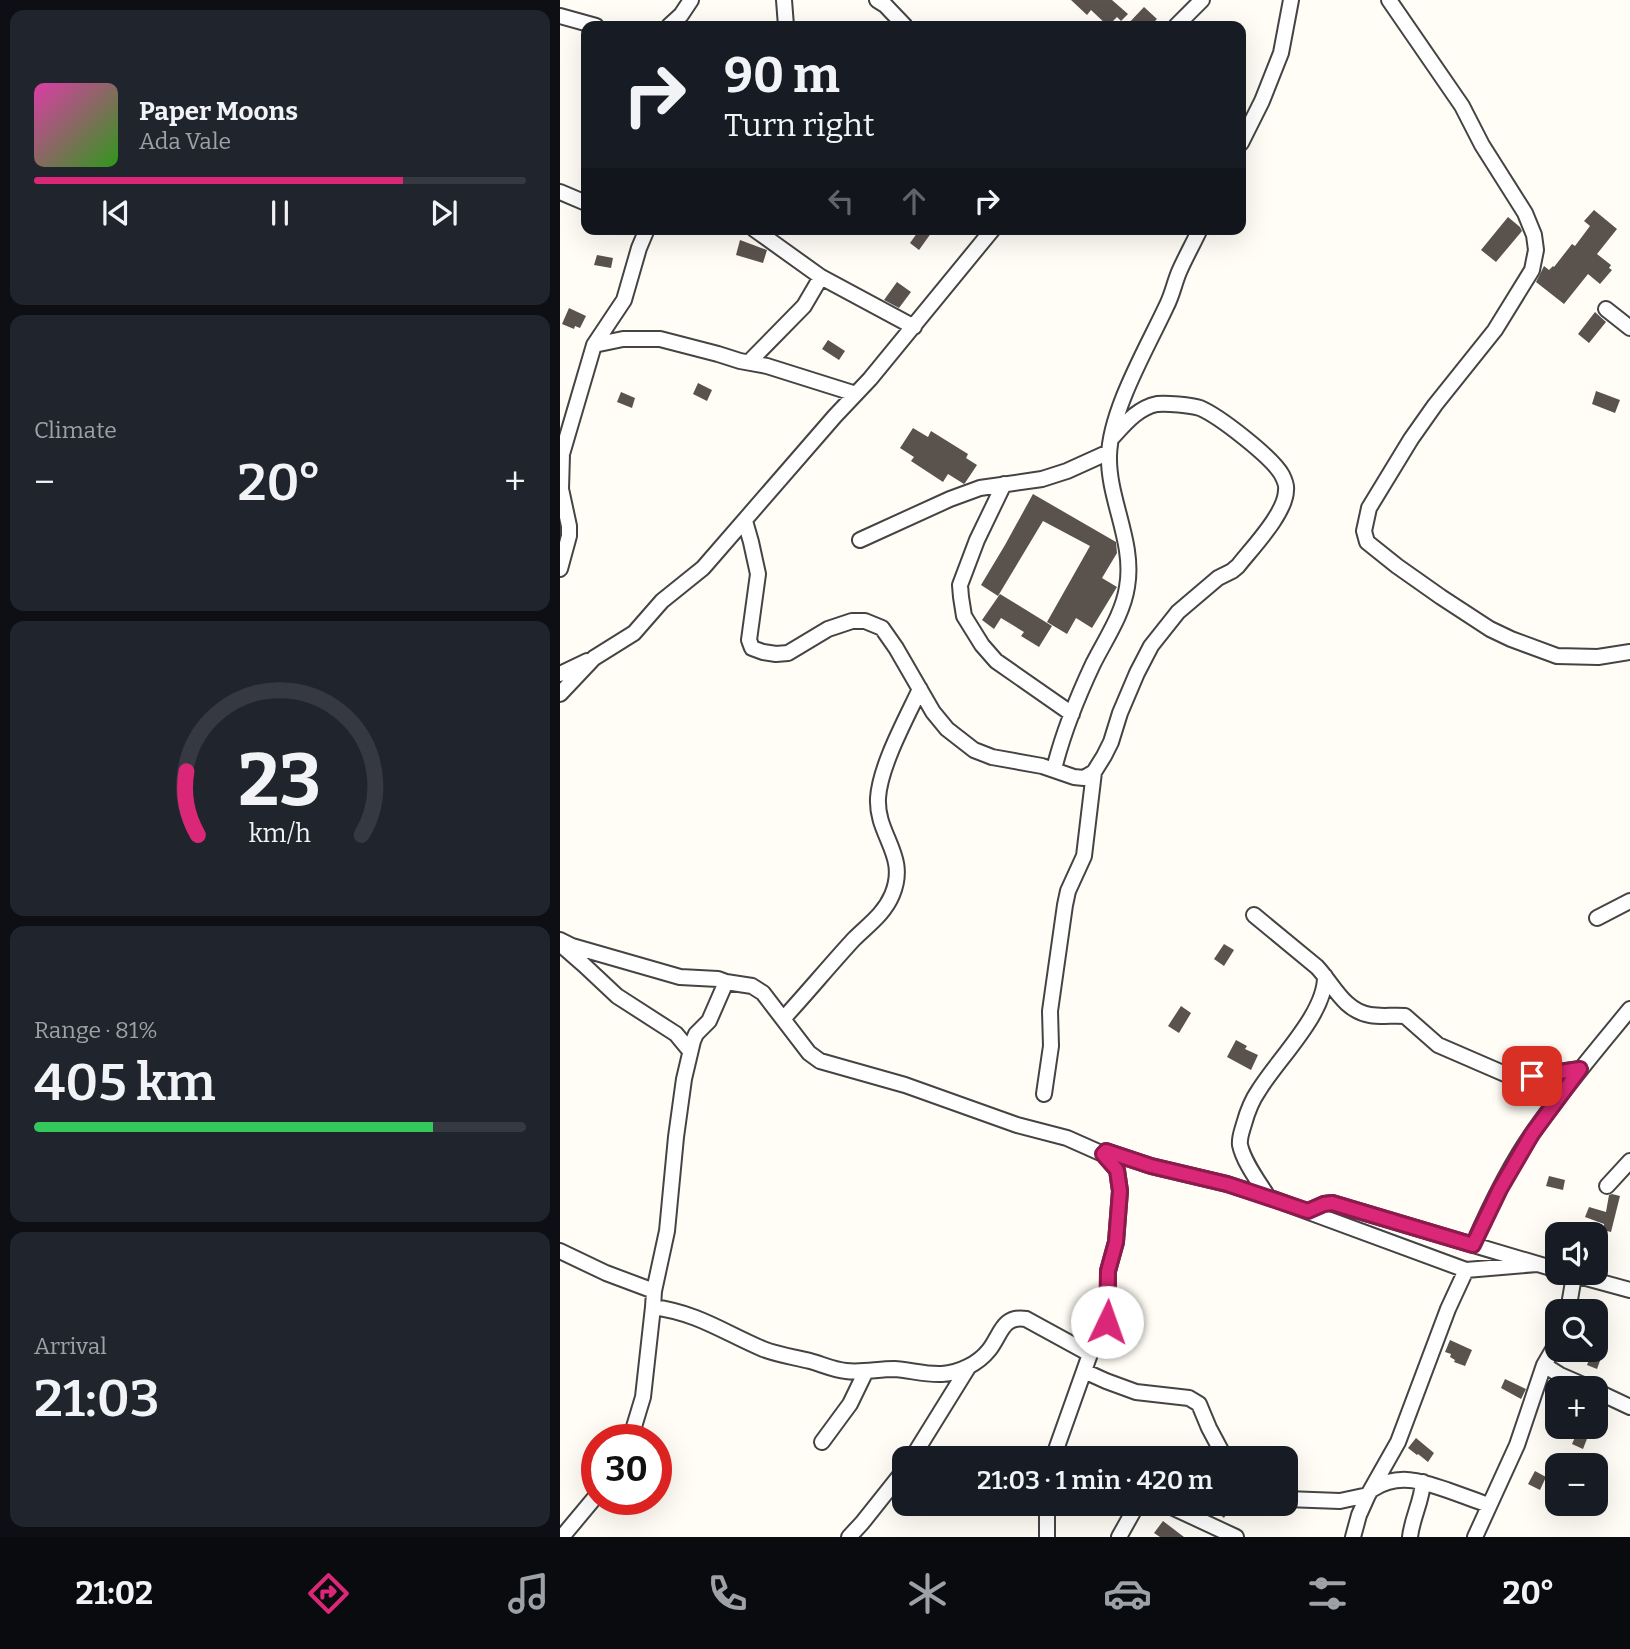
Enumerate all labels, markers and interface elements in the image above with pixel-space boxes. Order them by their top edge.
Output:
text: 90 m [724,46,840,105]
icon: right [609,49,700,140]
text: Paper Moons [139,96,298,127]
text: Turn right [724,106,875,144]
text: Ada Vale [139,127,231,155]
icon: left [822,182,860,220]
icon: ahead [895,182,933,220]
icon: right [968,182,1006,220]
icon: previous [97,194,135,232]
icon: pause [261,194,299,232]
icon: next [425,194,463,232]
text: Climate [34,416,117,444]
text: 20° [237,451,322,514]
text: − [34,459,55,505]
text: + [504,459,526,505]
text: 23 [239,737,321,824]
text: km/h [249,818,311,848]
text: Range · 81% [34,1016,158,1044]
pin [1502,1046,1562,1106]
text: 405 km [34,1051,216,1114]
icon: arrive [1513,1057,1551,1095]
map controls [1545,1222,1608,1516]
button: sound [1545,1222,1608,1285]
position arrow [1070,1285,1144,1359]
button: search [1545,1299,1608,1362]
text: Arrival [34,1332,107,1360]
text: 21:03 [34,1367,160,1430]
button: + [1545,1376,1608,1439]
speed limit sign: 30 [581,1424,672,1515]
button: − [1545,1453,1608,1516]
text: 21:03 · 1 min · 420 m [977,1465,1213,1496]
icon: directions [304,1569,353,1618]
icon: music [504,1569,553,1618]
icon: phone [703,1569,752,1618]
icon: climate [903,1569,952,1618]
icon: car [1103,1569,1152,1618]
icon: filters [1303,1569,1352,1618]
text: 21:02 [75,1574,153,1612]
text: 20° [1502,1574,1555,1612]

